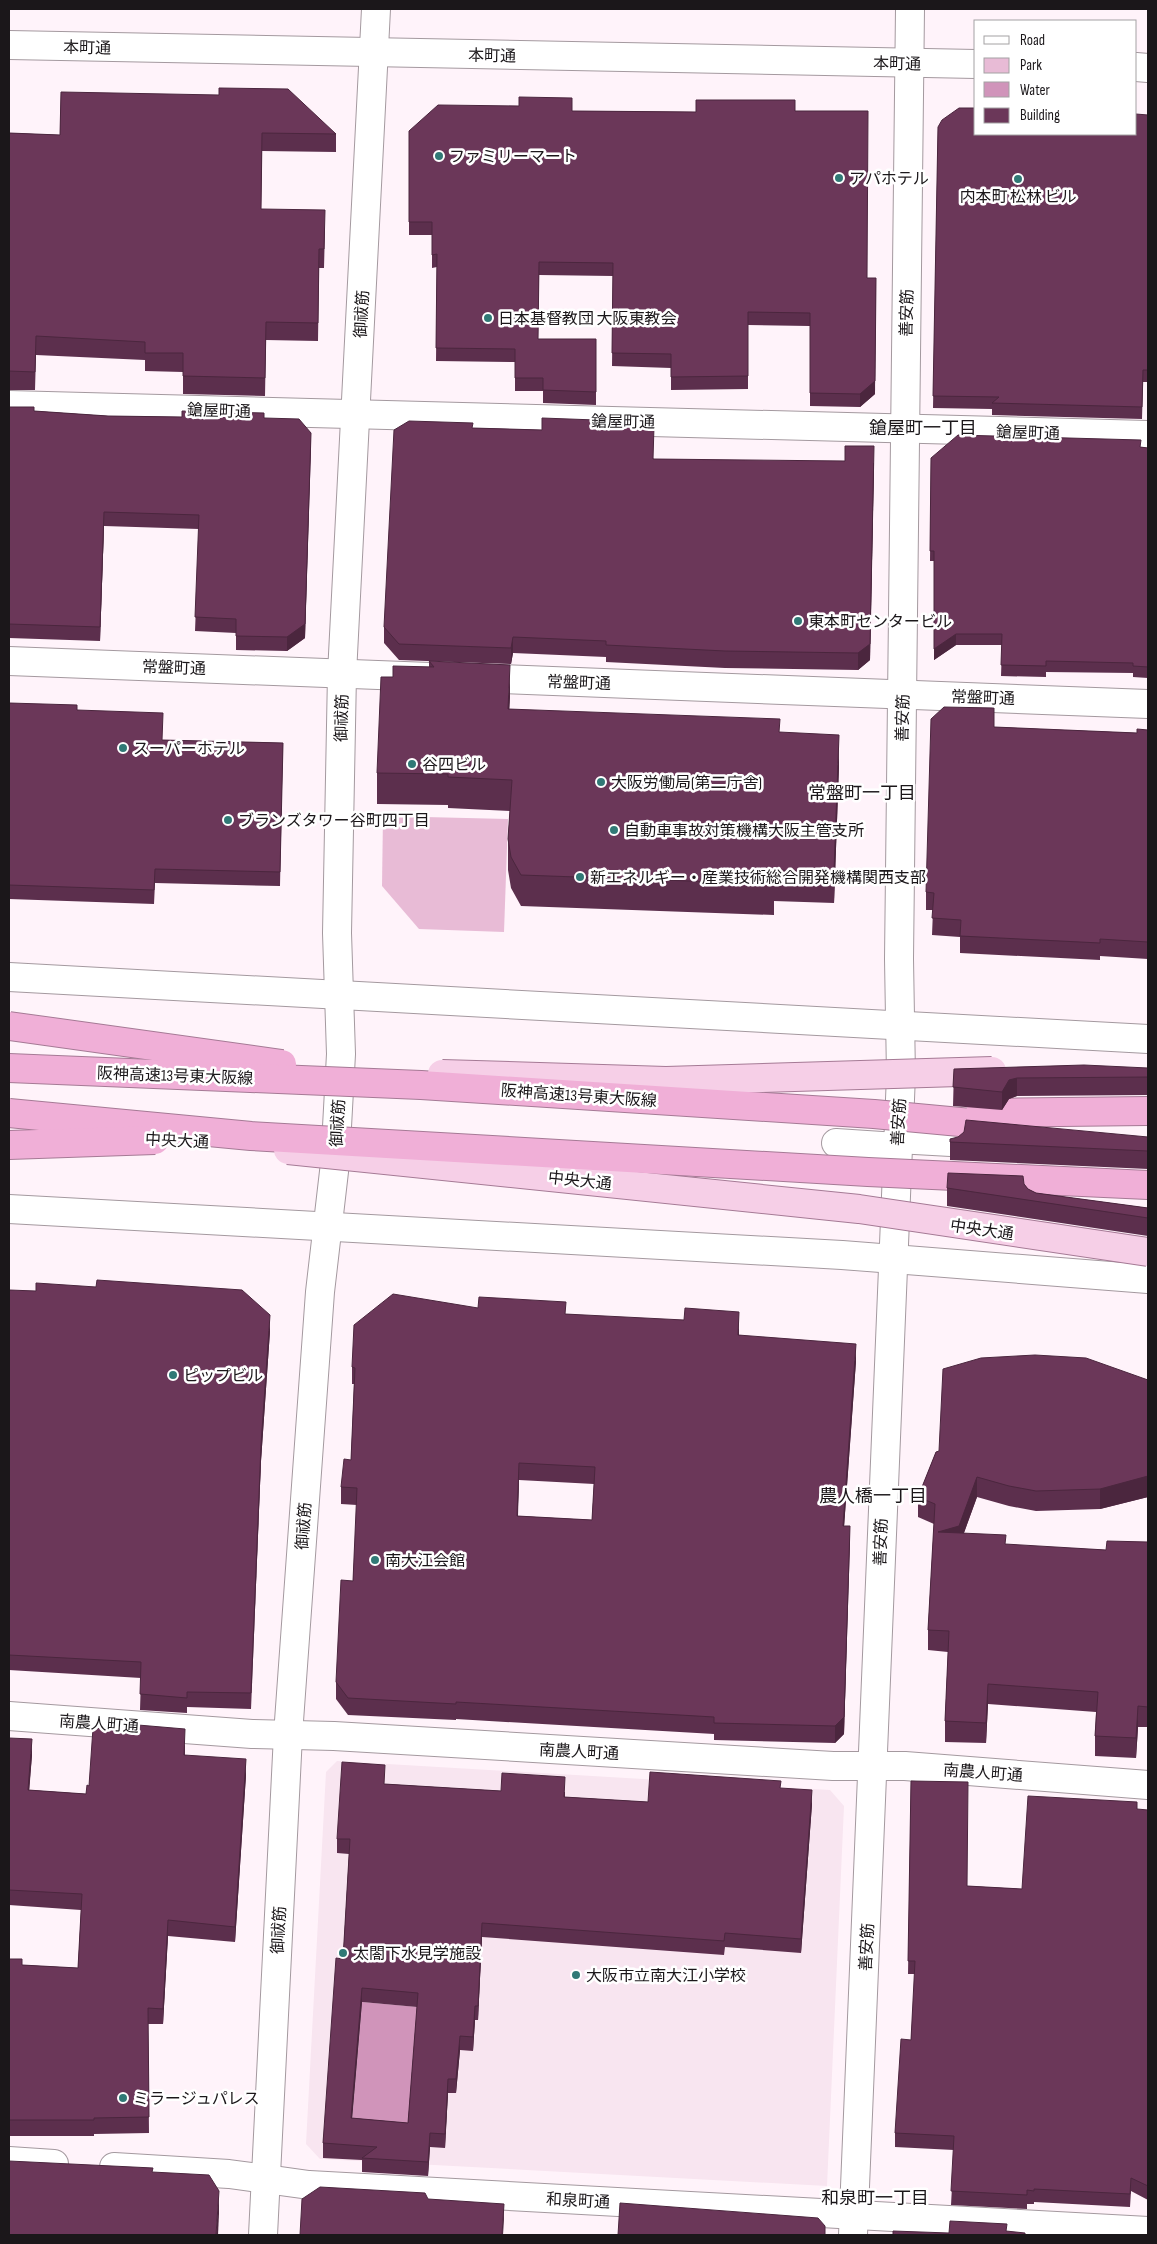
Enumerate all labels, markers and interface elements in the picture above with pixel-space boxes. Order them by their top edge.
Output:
legend [974,20,1137,135]
text: Road [1020,31,1045,50]
street label: 本町通 [63,39,111,58]
street label: 本町通 [468,47,516,66]
street label: 本町通 [873,55,921,74]
text: Park [1020,56,1042,75]
text: Water [1020,81,1051,100]
text: Building [1020,106,1060,125]
place label: ファミリーマート [449,148,577,167]
marker: ファミリーマート [433,150,445,162]
place label: アパホテル [849,170,929,189]
marker: アパホテル [833,172,845,184]
marker: 内本町 松林 ビル [1012,173,1024,185]
place label: 内本町 松林 ビル [959,188,1077,207]
street label: 善安筋 [898,289,917,337]
street label: 御祓筋 [352,290,373,339]
place label: 日本基督教団 大阪東教会 [498,310,677,329]
marker: 日本基督教団 大阪東教会 [482,312,494,324]
street label: 鎗屋町通 [187,401,251,422]
street label: 鎗屋町通 [591,412,655,433]
district label: 鎗屋町一丁目 [869,418,977,439]
street label: 鎗屋町通 [996,423,1060,444]
place label: 東本町センタービル [808,613,952,632]
marker: 東本町センタービル [792,615,804,627]
street label: 常盤町通 [142,658,206,679]
street label: 常盤町通 [547,673,611,694]
street label: 常盤町通 [951,688,1015,709]
street label: 御祓筋 [333,694,352,742]
street label: 善安筋 [894,694,913,742]
place label: スーパーホテル [133,740,245,759]
marker: スーパーホテル [117,742,129,754]
place label: 谷四ビル [422,756,486,775]
marker: 谷四ビル [406,758,418,770]
place label: 大阪労働局(第二庁舎) [611,774,762,793]
marker: 大阪労働局(第二庁舎) [595,776,607,788]
district label: 常盤町一丁目 [808,783,916,804]
place label: ブランズタワー谷町四丁目 [238,812,430,831]
marker: ブランズタワー谷町四丁目 [222,814,234,826]
place label: 自動車事故対策機構大阪主管支所 [624,822,864,841]
marker: 自動車事故対策機構大阪主管支所 [608,824,620,836]
place label: 新エネルギー・産業技術総合開発機構関西支部 [590,869,926,888]
marker: 新エネルギー・産業技術総合開発機構関西支部 [574,871,586,883]
street label: 阪神高速13号東大阪線 [97,1064,253,1089]
street label: 阪神高速13号東大阪線 [500,1082,658,1111]
street label: 善安筋 [889,1098,910,1147]
street label: 御祓筋 [328,1099,349,1148]
street label: 中央大通 [144,1130,209,1153]
street label: 中央大通 [547,1169,613,1194]
street label: 中央大通 [949,1217,1015,1244]
place label: ピップビル [183,1367,263,1386]
marker: ピップビル [167,1369,179,1381]
district label: 農人橋一丁目 [819,1486,927,1507]
street label: 御祓筋 [293,1501,316,1551]
street label: 善安筋 [871,1518,892,1566]
place label: 南大江会館 [385,1552,465,1571]
marker: 南大江会館 [369,1554,381,1566]
street label: 南農人町通 [58,1712,139,1737]
street label: 南農人町通 [538,1741,619,1764]
street label: 南農人町通 [942,1761,1023,1786]
street label: 御祓筋 [269,1906,290,1955]
street label: 善安筋 [857,1923,878,1972]
place label: 太閤下水見学施設 [353,1945,481,1964]
marker: 太閤下水見学施設 [337,1947,349,1959]
place label: 大阪市立南大江小学校 [586,1967,746,1986]
marker: 大阪市立南大江小学校 [570,1969,582,1981]
place label: ミラージュパレス [133,2090,260,2109]
marker: ミラージュパレス [117,2092,129,2104]
district label: 和泉町一丁目 [821,2188,929,2209]
street label: 和泉町通 [545,2190,610,2213]

